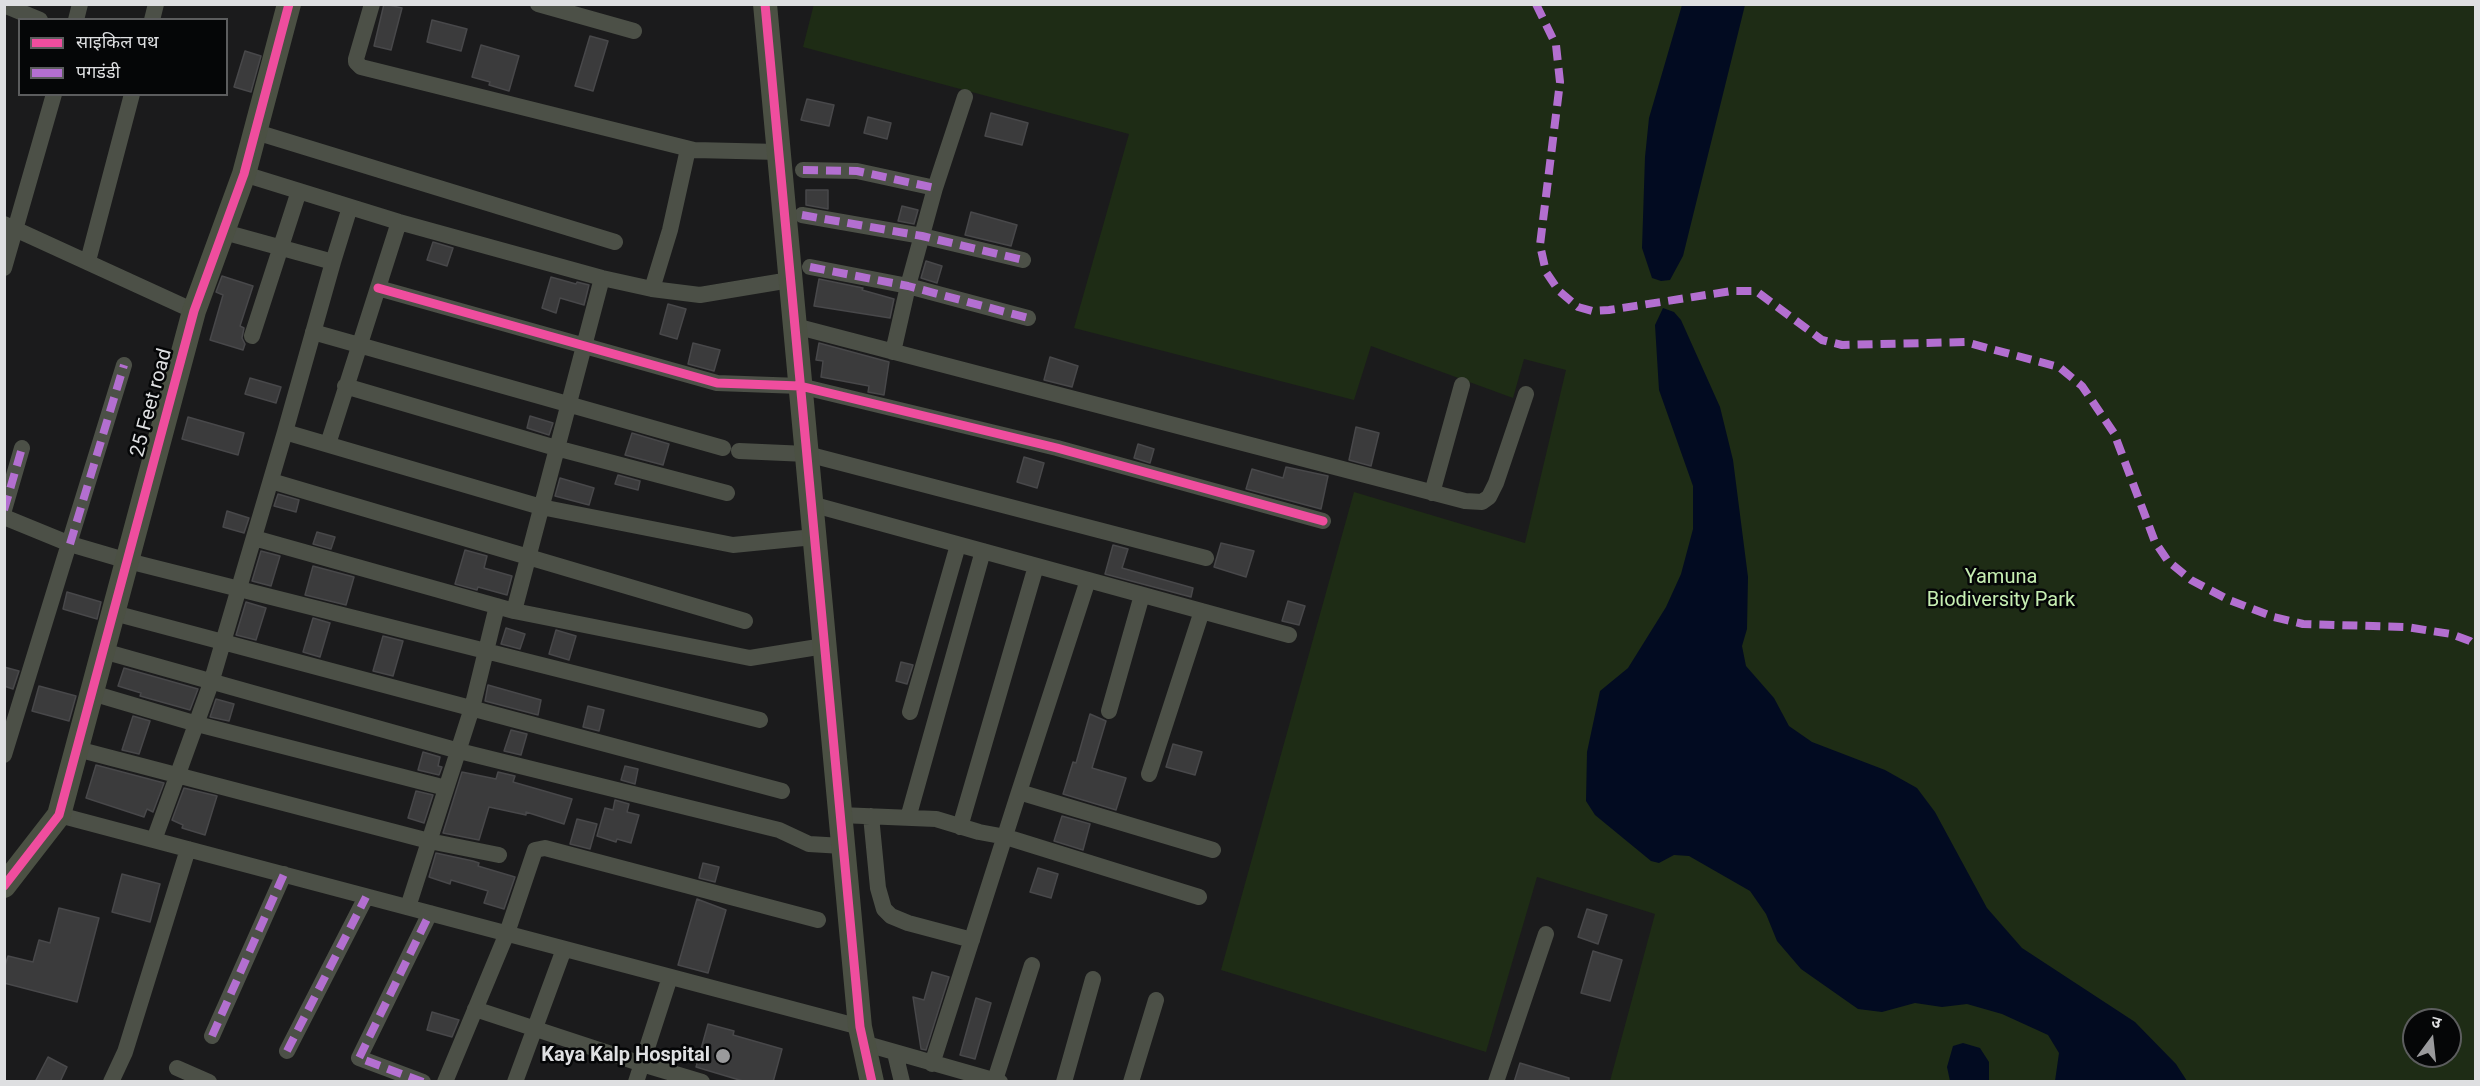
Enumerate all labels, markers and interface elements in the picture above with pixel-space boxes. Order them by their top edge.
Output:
legend [18,18,228,96]
text: साइकिल पथ [76,31,159,52]
text: पगडंडी [76,61,120,82]
street label: 25 Feet road [126,346,178,460]
park label: Yamuna Biodiversity Park [1927,566,2075,613]
north arrow [2402,1008,2462,1068]
text: उ [2429,1012,2443,1032]
place label: Kaya Kalp Hospital [541,1044,710,1068]
marker: Kaya Kalp Hospital [714,1047,732,1065]

